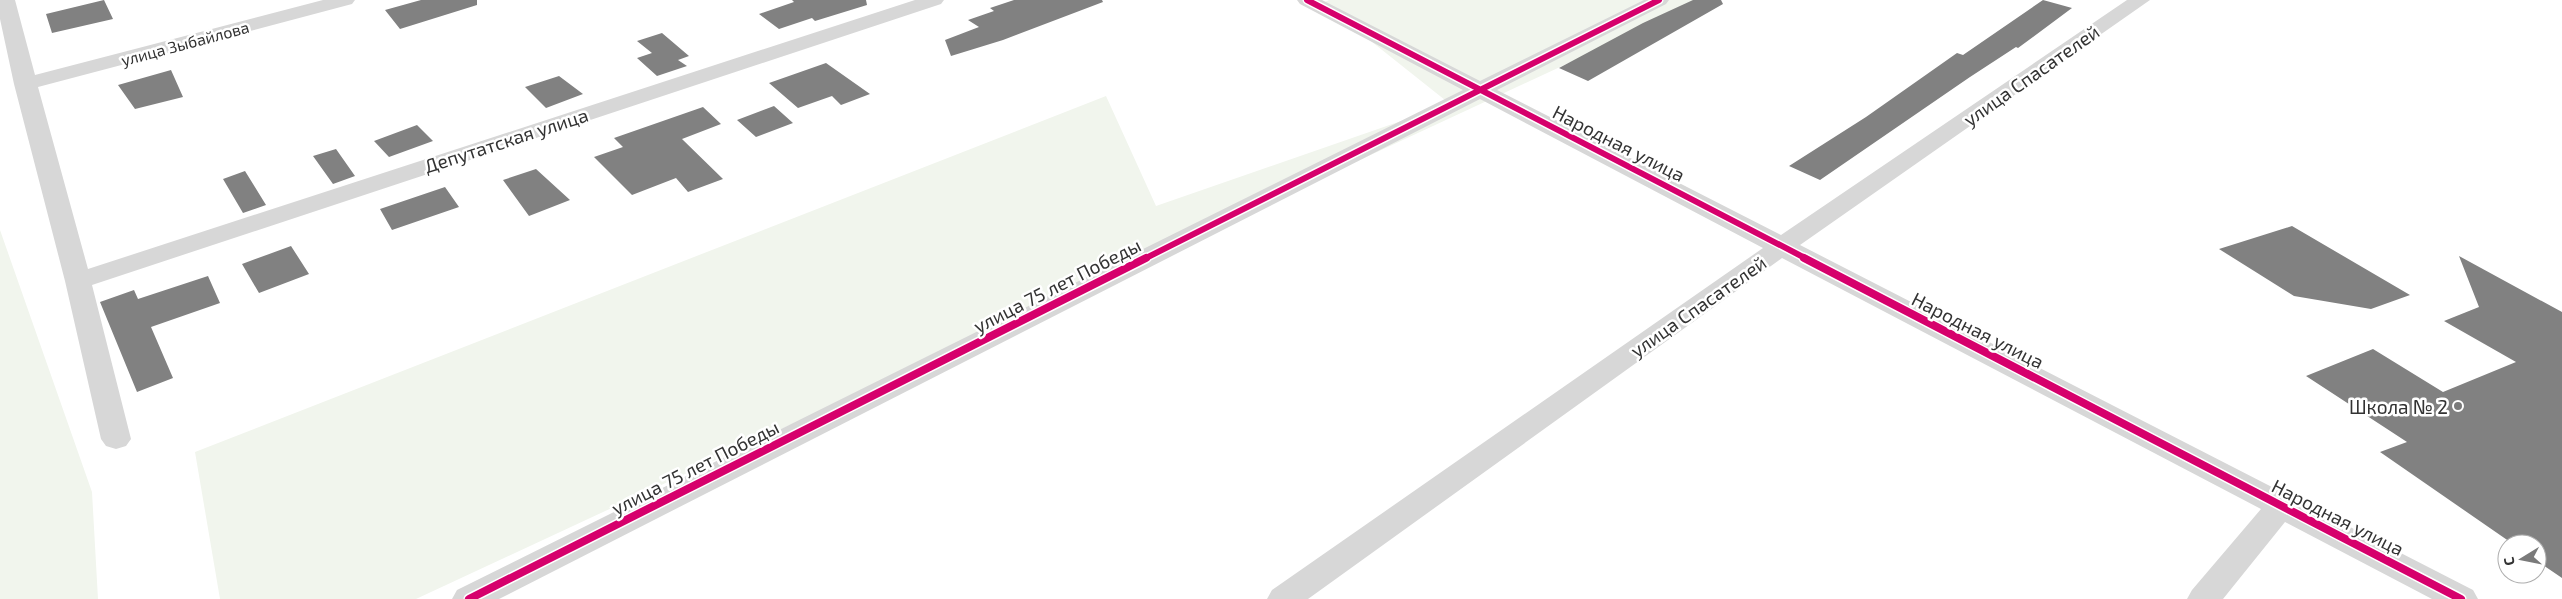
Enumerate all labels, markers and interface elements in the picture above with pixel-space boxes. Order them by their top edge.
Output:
street label: улица Зыбайлова [119,17,251,70]
street label: улица Спасателей [1959,19,2104,131]
street label: Народная улица [1549,100,1689,187]
street label: Депутатская улица [421,103,591,178]
street label: улица 75 лет Победы [969,233,1145,338]
street label: улица Спасателей [1626,250,1771,362]
street label: Народная улица [1908,287,2048,374]
place label: Школа № 2 [2349,395,2448,418]
marker: Школа № 2 [2452,400,2464,412]
street label: улица 75 лет Победы [607,415,783,520]
street label: Народная улица [2268,474,2408,561]
north arrow [2497,534,2547,584]
text: С [2500,556,2518,567]

